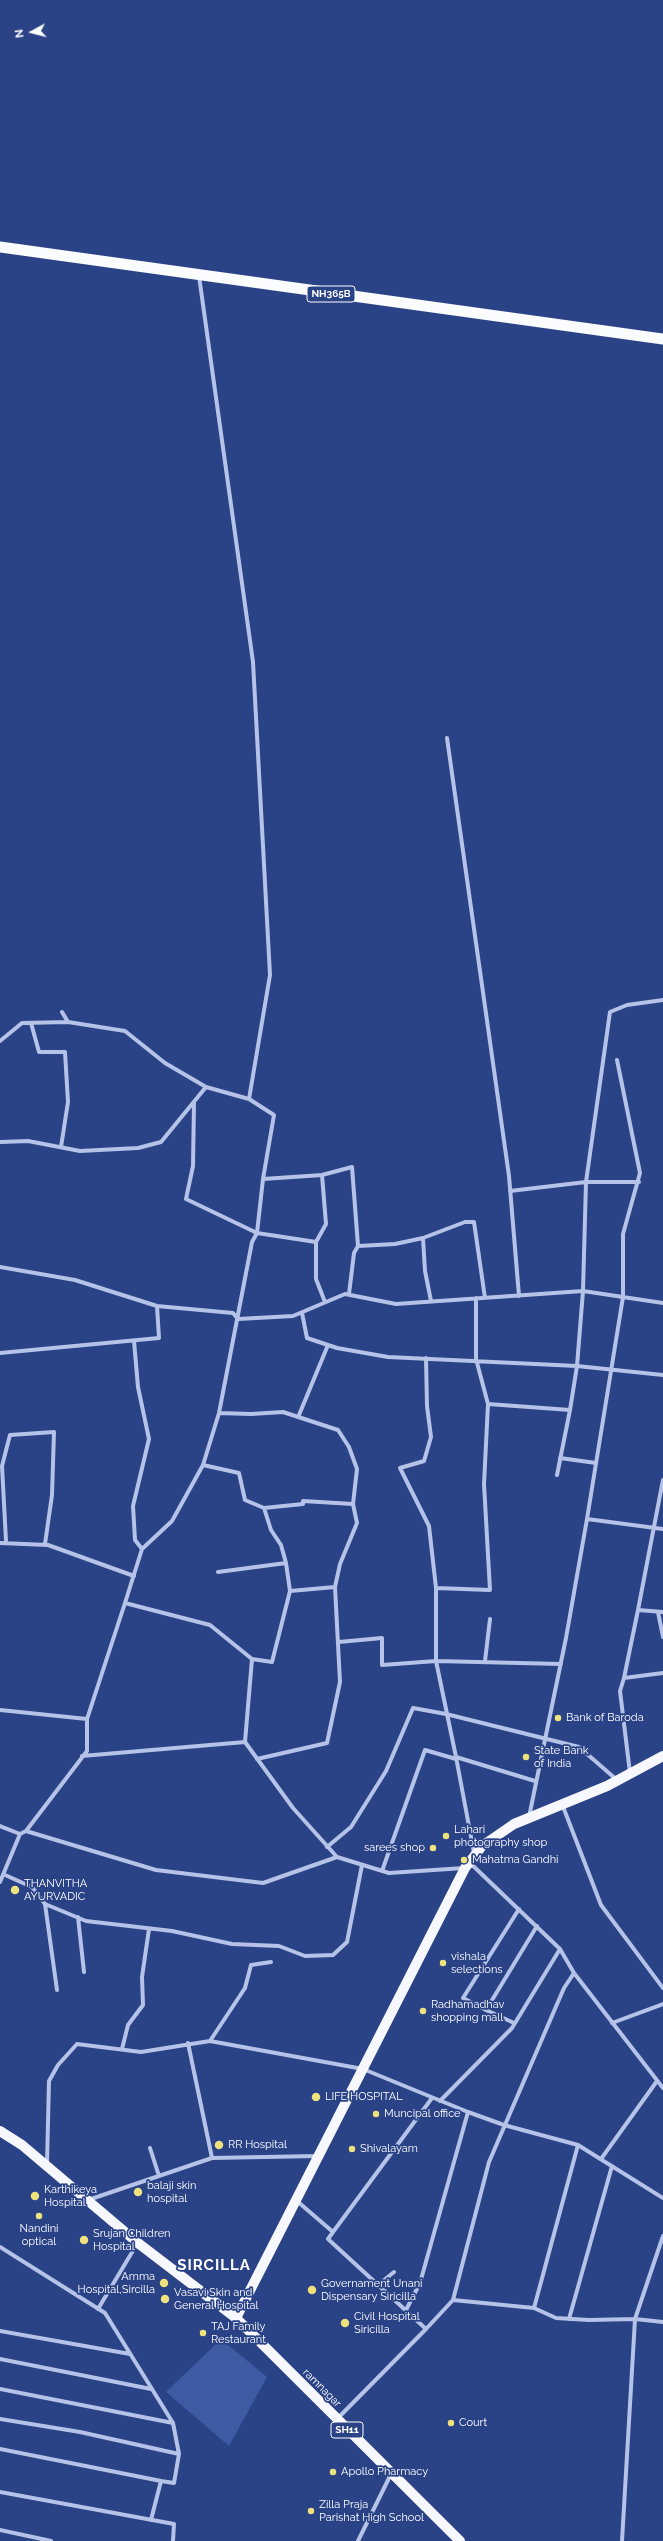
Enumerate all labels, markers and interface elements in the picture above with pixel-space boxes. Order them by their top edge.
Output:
north arrow [12,12,52,52]
text: N [13,29,27,38]
road number: NH365B [307,286,355,302]
place label: Bank of Baroda [566,1711,644,1725]
marker: Bank of Baroda [553,1713,563,1723]
place label: State Bank of India [534,1744,589,1770]
marker: State Bank of India [521,1752,531,1762]
place label: Lahari photography shop [454,1823,547,1849]
marker: Lahari photography shop [441,1831,451,1841]
place label: sarees shop [364,1841,425,1855]
marker: sarees shop [428,1843,438,1853]
place label: Mahatma Gandhi [472,1853,558,1867]
marker: Mahatma Gandhi [459,1855,469,1865]
place label: THANVITHA AYURVADIC [24,1877,87,1903]
marker: THANVITHA AYURVADIC [9,1884,21,1896]
place label: vishala selections [451,1950,503,1976]
marker: vishala selections [438,1958,448,1968]
place label: Radhamadhav shopping mall [431,1998,504,2024]
marker: Radhamadhav shopping mall [418,2006,428,2016]
place label: LIFE HOSPITAL [325,2090,403,2104]
marker: LIFE HOSPITAL [310,2091,322,2103]
place label: Muncipal office [384,2107,461,2121]
marker: Muncipal office [371,2109,381,2119]
place label: RR Hospital [228,2138,287,2152]
marker: RR Hospital [213,2139,225,2151]
place label: Shivalayam [360,2142,418,2156]
marker: Shivalayam [347,2144,357,2154]
place label: balaji skin hospital [147,2179,196,2205]
place label: Karthikeya Hospital [44,2183,97,2209]
marker: balaji skin hospital [132,2186,144,2198]
marker: Karthikeya Hospital [29,2190,41,2202]
marker: Nandini optical [34,2211,44,2221]
place label: Nandini optical [20,2222,58,2248]
place label: Srujan Children Hospital [93,2227,171,2253]
marker: Srujan Children Hospital [78,2234,90,2246]
district label: SIRCILLA [177,2256,251,2274]
place label: Amma Hospital,Sircilla [78,2270,155,2296]
marker: Amma Hospital,Sircilla [158,2277,170,2289]
place label: Governament Unani Dispensary Siricilla [321,2277,422,2303]
marker: Governament Unani Dispensary Siricilla [306,2284,318,2296]
place label: Vasavi Skin and General Hospital [174,2286,259,2312]
marker: Vasavi Skin and General Hospital [159,2293,171,2305]
place label: Civil Hospital Siricilla [354,2310,420,2336]
marker: Civil Hospital Siricilla [339,2317,351,2329]
place label: TAJ Family Restaurant [211,2320,266,2346]
marker: TAJ Family Restaurant [198,2328,208,2338]
street label: ramnagar [300,2366,344,2410]
place label: Court [459,2416,487,2430]
marker: Court [446,2418,456,2428]
road number: SH11 [331,2422,363,2438]
place label: Apollo Pharmacy [341,2465,428,2479]
marker: Apollo Pharmacy [328,2467,338,2477]
place label: Zilla Praja Parishat High School [319,2498,424,2524]
marker: Zilla Praja Parishat High School [306,2506,316,2516]

